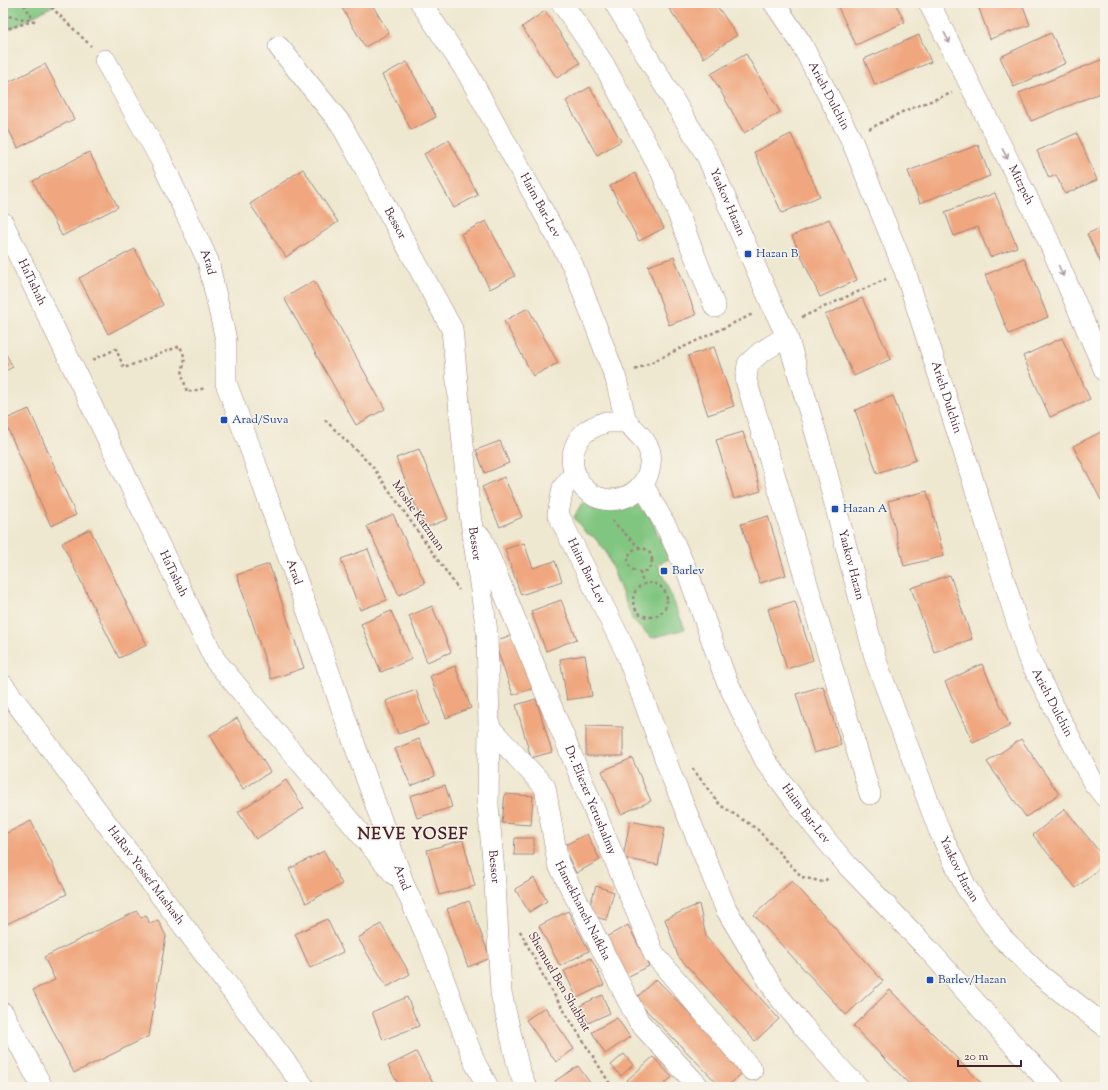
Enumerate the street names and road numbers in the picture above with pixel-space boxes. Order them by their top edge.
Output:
street label: Arieh Dulchin [803,58,854,133]
street label: Mitzpeh [1003,162,1038,208]
street label: Yaakov Hazan [704,165,750,239]
street label: Haim Bar-Lev [515,170,565,242]
street label: Bessor [379,204,411,243]
street label: Arad [195,246,220,277]
street label: HaTishah [13,256,51,309]
street label: Arieh Dulchin [926,359,966,436]
street label: Moshe Katzman [387,477,449,555]
street label: Bessor [463,526,486,562]
street label: Yaakov Hazan [833,527,869,602]
street label: Haim Bar-Lev [562,535,610,608]
street label: HaTishah [154,548,192,600]
street label: Arad [281,557,307,588]
street label: Arieh Dulchin [1027,665,1077,740]
street label: Dr. Eliezer Yerushalmy [559,743,621,858]
street label: Haim Bar-Lev [777,780,835,848]
street label: HaRav Yossef Mashash [103,822,189,929]
street label: Yaakov Hazan [934,833,983,906]
street label: Bessor [483,849,504,885]
street label: Hamekhaneh Nafkha [550,858,615,964]
street label: Arad [389,862,415,894]
street label: Shemuel Ben Shabbat [523,929,595,1035]

